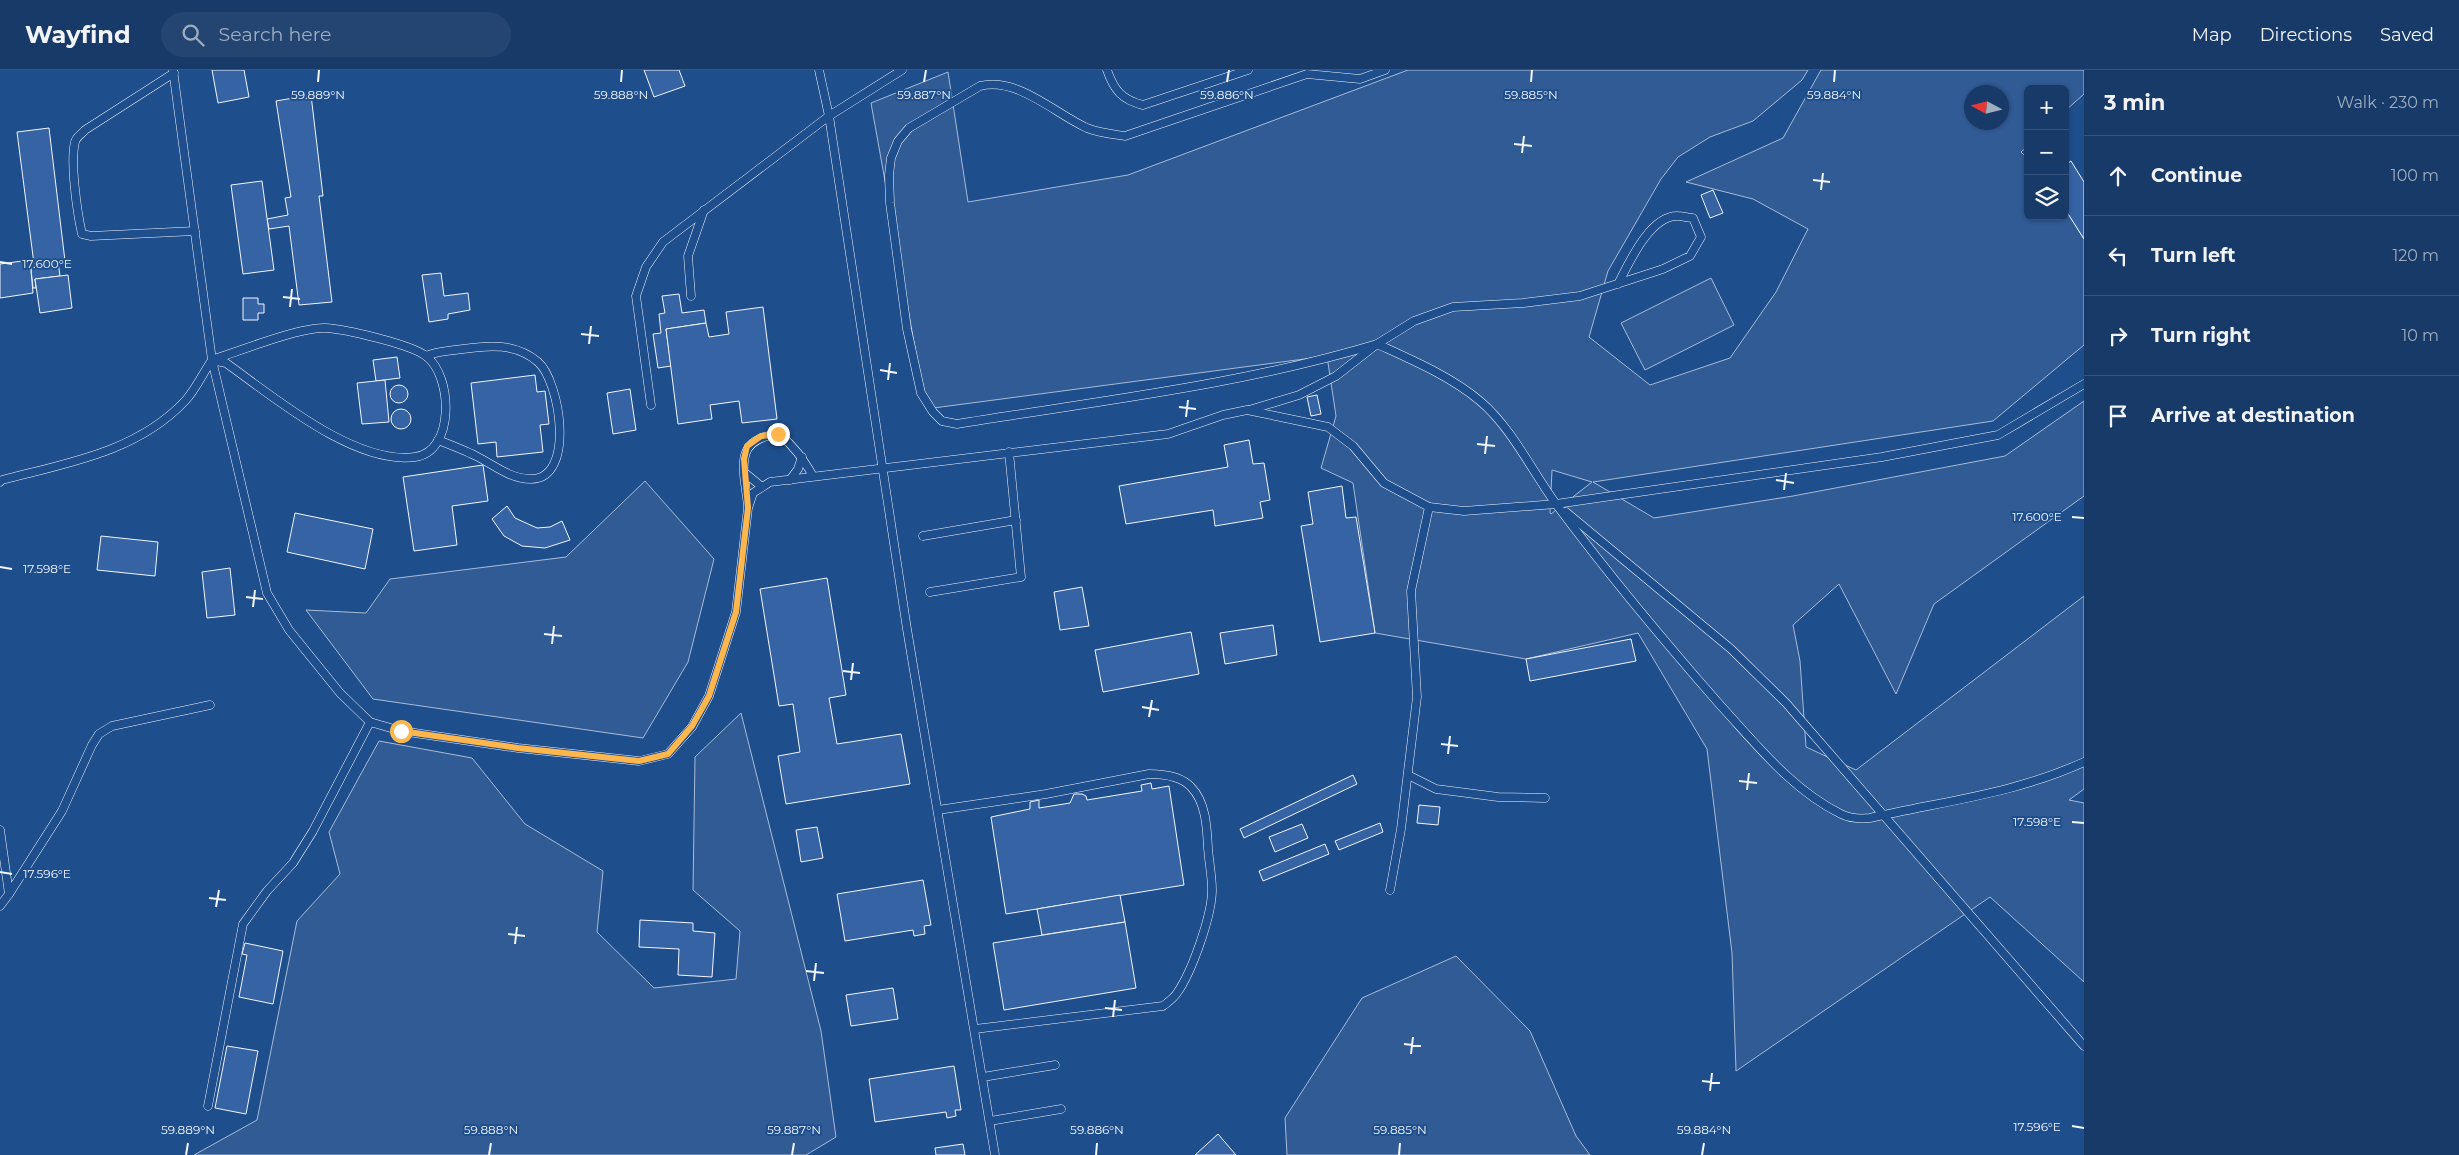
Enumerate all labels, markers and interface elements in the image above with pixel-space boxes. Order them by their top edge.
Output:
search box [161,12,511,57]
text: Wayfind [25,20,131,49]
icon: search [179,21,207,49]
text: Search here [219,23,332,46]
text: Map [2192,24,2232,46]
text: Directions [2260,24,2352,46]
text: Saved [2380,24,2434,46]
north arrow [1964,85,2009,130]
map controls [2024,85,2069,220]
button: + [2024,85,2069,130]
text: 59.889°N [291,87,345,102]
text: 59.888°N [594,87,648,102]
text: 59.887°N [897,87,951,102]
text: 59.886°N [1200,87,1254,102]
text: 59.885°N [1504,87,1558,102]
text: 59.884°N [1807,87,1861,102]
text: 3 min [2104,90,2165,115]
text: Walk · 230 m [2337,93,2439,112]
button: − [2024,130,2069,175]
icon: ahead [2104,162,2132,190]
text: Continue [2151,164,2242,187]
text: 100 m [2391,166,2439,185]
button: layers [2024,175,2069,220]
icon: left [2104,242,2132,270]
text: Turn left [2151,244,2236,267]
text: 120 m [2392,246,2439,265]
text: 17.600°E [22,256,72,271]
icon: right [2104,322,2132,350]
text: Turn right [2151,324,2251,347]
text: 10 m [2401,326,2439,345]
icon: arrive [2104,402,2132,430]
text: Arrive at destination [2151,404,2355,427]
route end [767,423,790,446]
text: 17.600°E [2012,509,2062,524]
text: 17.598°E [23,561,71,576]
route start [390,720,413,743]
text: 17.598°E [2013,814,2061,829]
text: 17.596°E [23,866,71,881]
text: 17.596°E [2013,1119,2061,1134]
text: 59.889°N [161,1122,215,1137]
text: 59.888°N [464,1122,518,1137]
text: 59.887°N [767,1122,821,1137]
text: 59.886°N [1070,1122,1124,1137]
text: 59.885°N [1373,1122,1427,1137]
text: 59.884°N [1677,1122,1731,1137]

